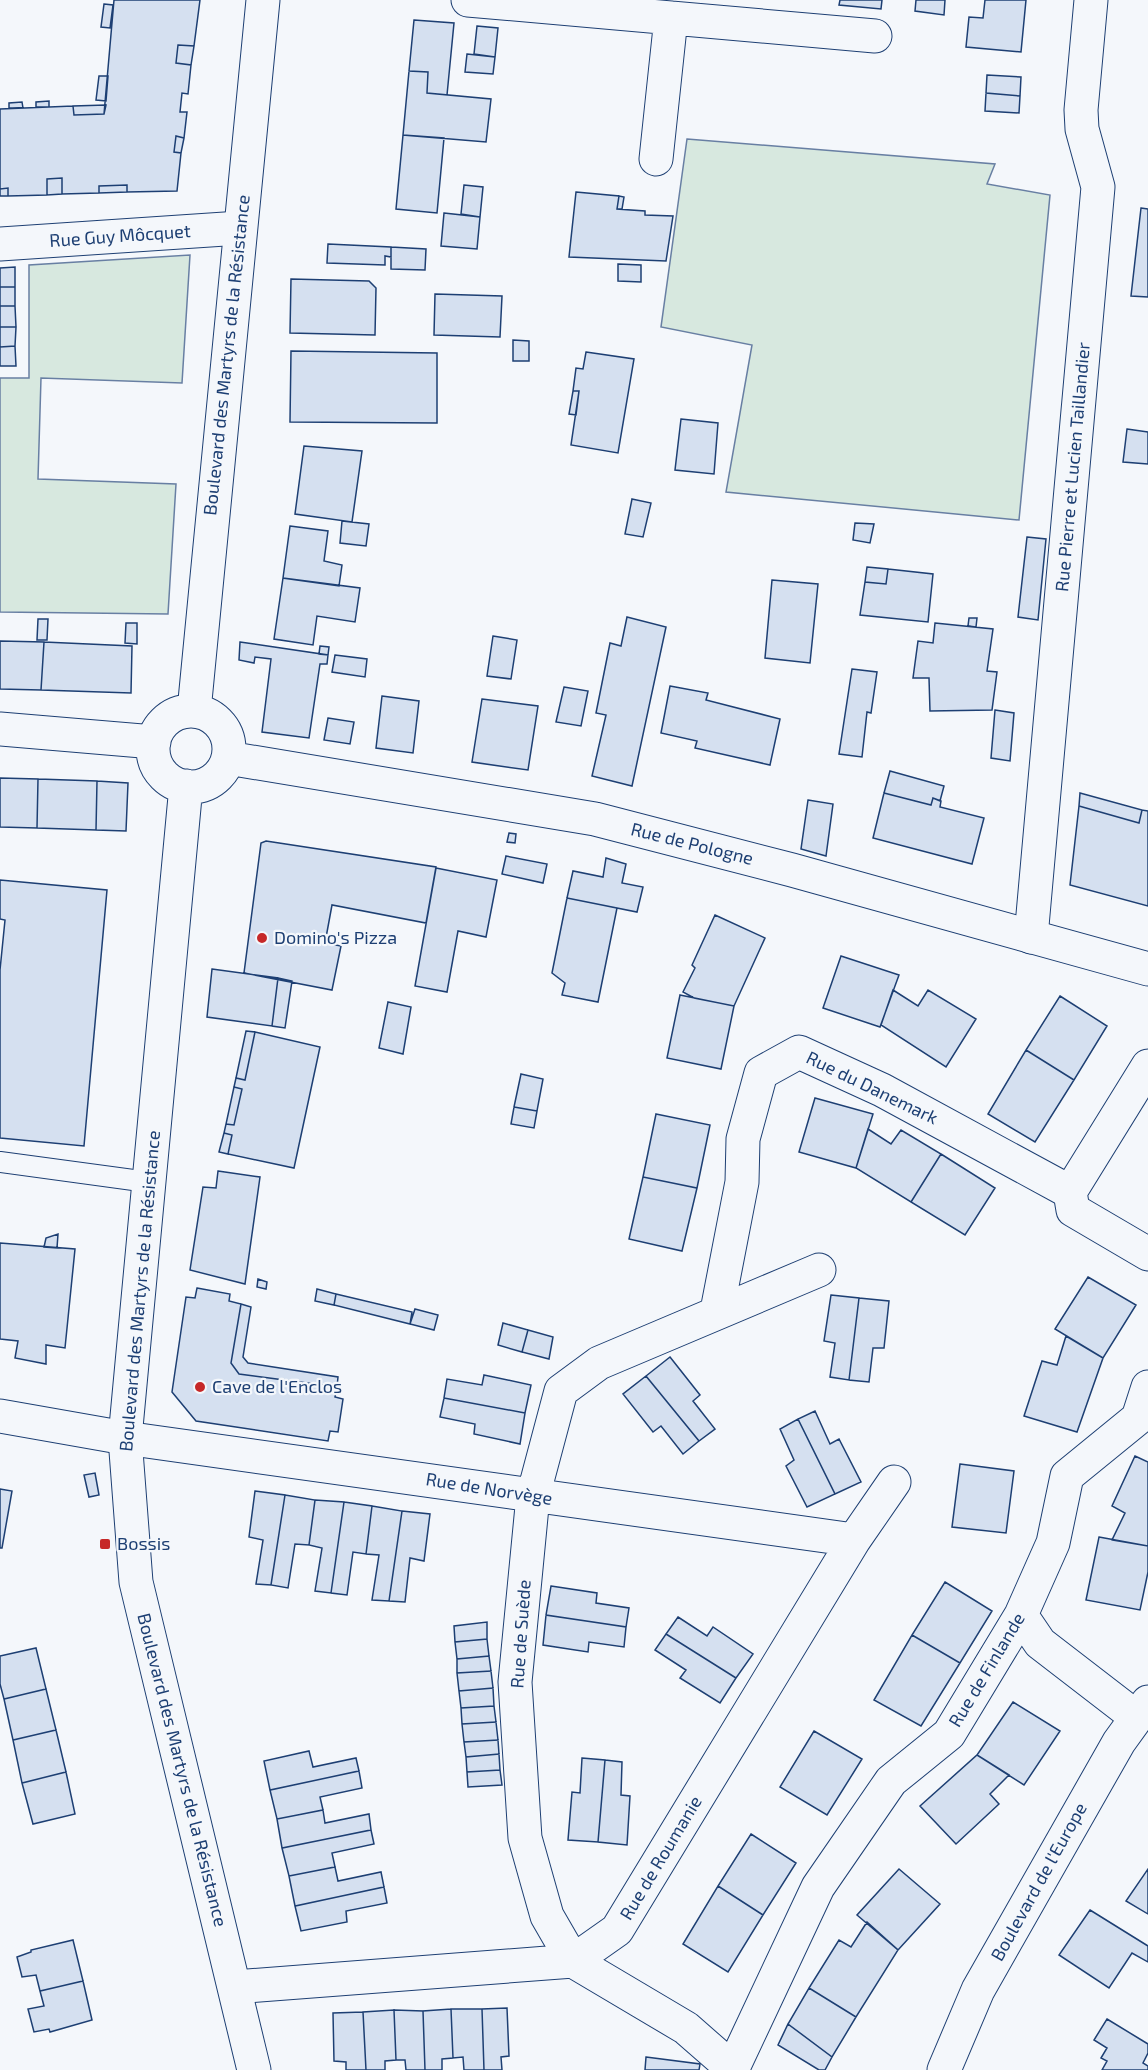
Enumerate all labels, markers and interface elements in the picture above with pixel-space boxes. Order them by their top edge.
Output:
street label: Boulevard des Martyrs de la Résistance [198,193,254,516]
street label: Rue Guy Môcquet [49,219,191,251]
street label: Rue Pierre et Lucien Taillandier [1050,341,1094,593]
street label: Rue de Pologne [629,817,756,869]
place label: Domino's Pizza [274,926,397,948]
marker: Domino's Pizza [255,931,269,945]
street label: Rue du Danemark [803,1046,942,1128]
street label: Boulevard des Martyrs de la Résistance [114,1129,164,1452]
place label: Cave de l'Enclos [212,1375,342,1397]
marker: Cave de l'Enclos [193,1380,207,1394]
street label: Rue de Norvège [424,1467,554,1509]
place label: Bossis [117,1532,170,1554]
marker: Bossis [98,1537,112,1551]
street label: Rue de Suède [505,1579,535,1689]
street label: Rue de Finlande [943,1608,1029,1731]
street label: Boulevard des Martyrs de la Résistance [133,1611,233,1929]
street label: Rue de Roumanie [614,1791,706,1924]
street label: Boulevard de l'Europe [985,1798,1091,1965]

